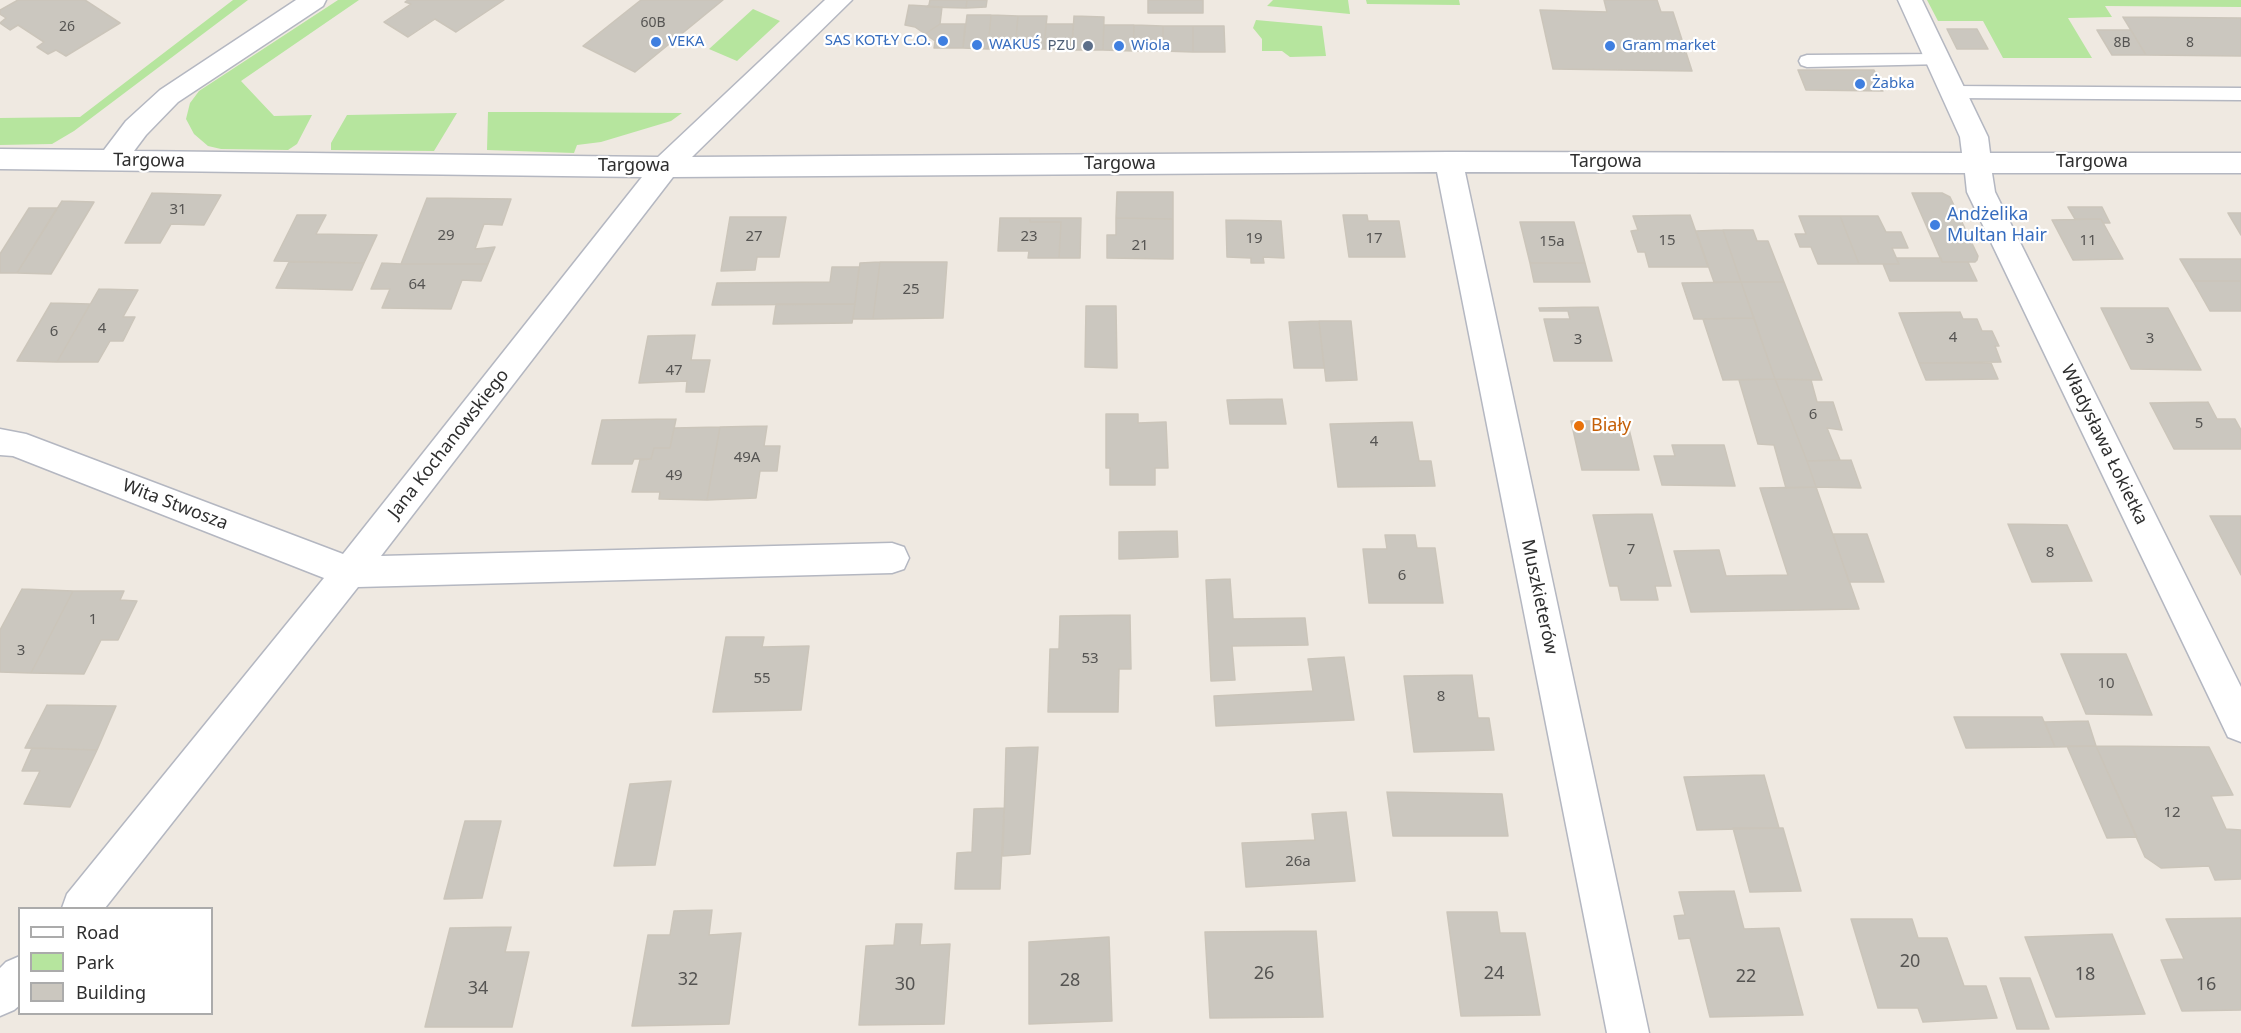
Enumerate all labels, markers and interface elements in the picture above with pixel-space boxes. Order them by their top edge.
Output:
house number: 60B [640,15,666,31]
house number: 26 [59,19,75,35]
place label: SAS KOTŁY C.O. [825,32,931,50]
place label: VEKA [668,33,704,51]
marker: SAS KOTŁY C.O. [936,34,950,48]
marker: VEKA [649,35,663,49]
house number: 8B [2113,35,2131,51]
house number: 8 [2186,35,2194,51]
place label: WAKUŚ [989,36,1040,54]
place label: PZU [1048,37,1076,55]
place label: Wiola [1131,37,1170,55]
place label: Gram market [1622,37,1716,55]
marker: WAKUŚ [970,38,984,52]
marker: PZU [1081,39,1095,53]
marker: Wiola [1112,39,1126,53]
marker: Gram market [1603,39,1617,53]
place label: Żabka [1872,75,1915,93]
marker: Żabka [1853,77,1867,91]
street label: Targowa [113,150,185,172]
street label: Targowa [1570,151,1642,173]
street label: Targowa [2056,151,2128,173]
street label: Targowa [1084,153,1156,175]
street label: Targowa [598,155,670,177]
house number: 31 [169,201,187,219]
place label: Andżelika Multan Hair [1947,204,2047,246]
marker: Andżelika Multan Hair [1928,218,1942,232]
house number: 29 [437,227,455,245]
house number: 27 [745,228,763,246]
house number: 23 [1020,228,1038,246]
house number: 19 [1245,230,1263,248]
house number: 17 [1365,230,1383,248]
house number: 15 [1658,232,1676,250]
house number: 11 [2079,232,2097,250]
house number: 15a [1539,233,1565,251]
house number: 21 [1131,237,1149,255]
house number: 64 [408,276,426,294]
house number: 25 [902,281,920,299]
house number: 4 [98,320,106,338]
house number: 6 [50,323,58,341]
house number: 4 [1949,329,1957,347]
house number: 3 [2146,330,2154,348]
house number: 3 [1574,331,1582,349]
house number: 47 [665,362,683,380]
street label: Władysława Łokietka [2056,362,2152,528]
street label: Jana Kochanowskiego [384,365,514,523]
house number: 6 [1809,406,1817,424]
place label: Biały [1591,415,1631,437]
house number: 5 [2195,415,2203,433]
marker: Biały [1572,419,1586,433]
house number: 4 [1370,433,1378,451]
house number: 49A [734,449,760,467]
house number: 49 [665,467,683,485]
street label: Wita Stwosza [119,475,231,535]
street label: Muszkieterów [1516,537,1562,657]
house number: 7 [1627,541,1635,559]
house number: 8 [2046,544,2054,562]
house number: 6 [1398,567,1406,585]
house number: 1 [89,611,97,629]
house number: 3 [17,642,25,660]
house number: 53 [1081,650,1099,668]
house number: 55 [753,670,771,688]
house number: 10 [2097,675,2115,693]
house number: 8 [1437,688,1445,706]
house number: 12 [2163,804,2181,822]
house number: 26a [1285,853,1311,871]
legend [18,907,213,1015]
text: Road [76,920,119,944]
text: Park [76,950,114,974]
house number: 20 [1900,951,1920,973]
house number: 26 [1254,963,1274,985]
house number: 24 [1484,963,1504,985]
house number: 18 [2075,964,2095,986]
house number: 22 [1736,966,1756,988]
house number: 32 [678,969,698,991]
house number: 28 [1060,970,1080,992]
house number: 30 [895,974,915,996]
house number: 16 [2196,974,2216,996]
house number: 34 [468,978,488,1000]
text: Building [76,980,146,1004]

